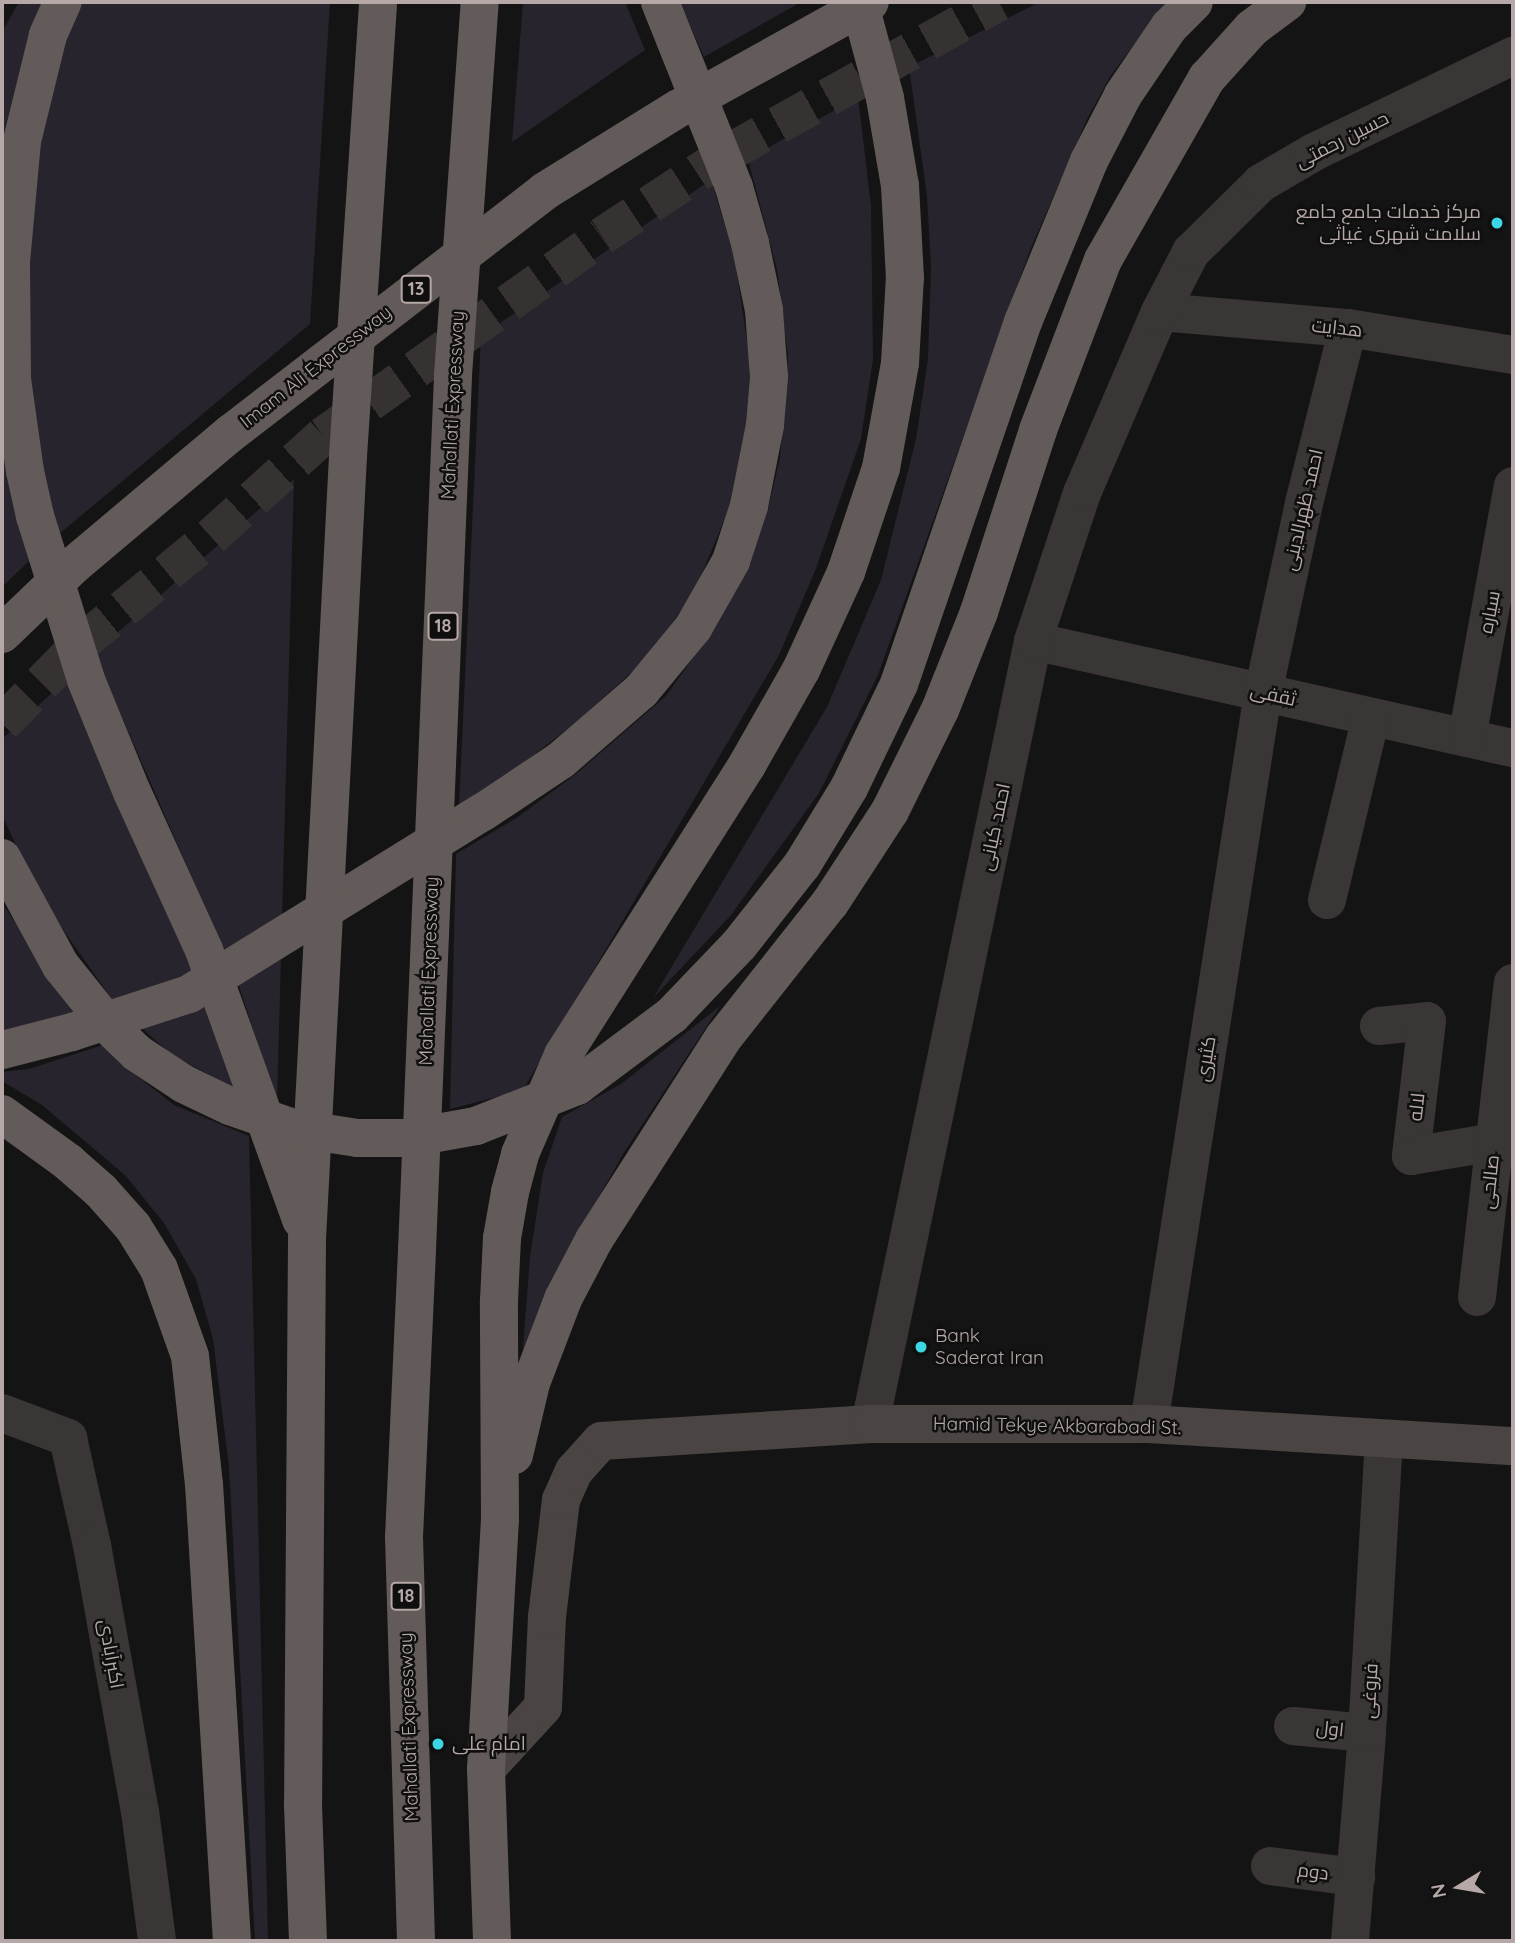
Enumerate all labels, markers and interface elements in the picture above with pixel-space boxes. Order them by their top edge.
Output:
street label: حسین رحمتی [1292,107,1392,173]
place label: مرکز خدمات جامع جامع سلامت شهری غیاثی [1296,201,1481,245]
marker: مرکز خدمات جامع جامع سلامت شهری غیاثی [1487,213,1507,233]
road number: 13 [400,274,432,304]
street label: Imam Ali Expressway [236,301,396,433]
street label: Mahallati Expressway [437,310,469,500]
street label: هدایت [1310,314,1364,342]
street label: احمد ظهرالدینی [1278,447,1328,573]
street label: سیاره [1475,589,1505,635]
road number: 18 [427,612,459,640]
street label: ثقفی [1248,679,1298,711]
street label: احمد کیانی [975,781,1015,873]
street label: Mahallati Expressway [414,876,444,1066]
street label: کثیری [1191,1035,1221,1083]
street label: لاله [1404,1092,1430,1122]
street label: صالحی [1476,1154,1504,1210]
place label: Bank Saderat Iran [935,1325,1044,1369]
marker: Bank Saderat Iran [913,1339,929,1355]
street label: Hamid Tekye Akbarabadi St. [933,1412,1181,1440]
road number: 18 [390,1582,422,1610]
street label: اکبرآبادی [94,1617,128,1691]
street label: Mahallati Expressway [394,1632,424,1822]
street label: فروغی [1357,1663,1383,1719]
street label: اول [1315,1716,1345,1742]
place label: امام علی [452,1733,526,1755]
marker: امام علی [430,1736,446,1752]
north arrow [1424,1852,1494,1922]
street label: دوم [1296,1859,1330,1885]
text: N [1425,1882,1451,1900]

